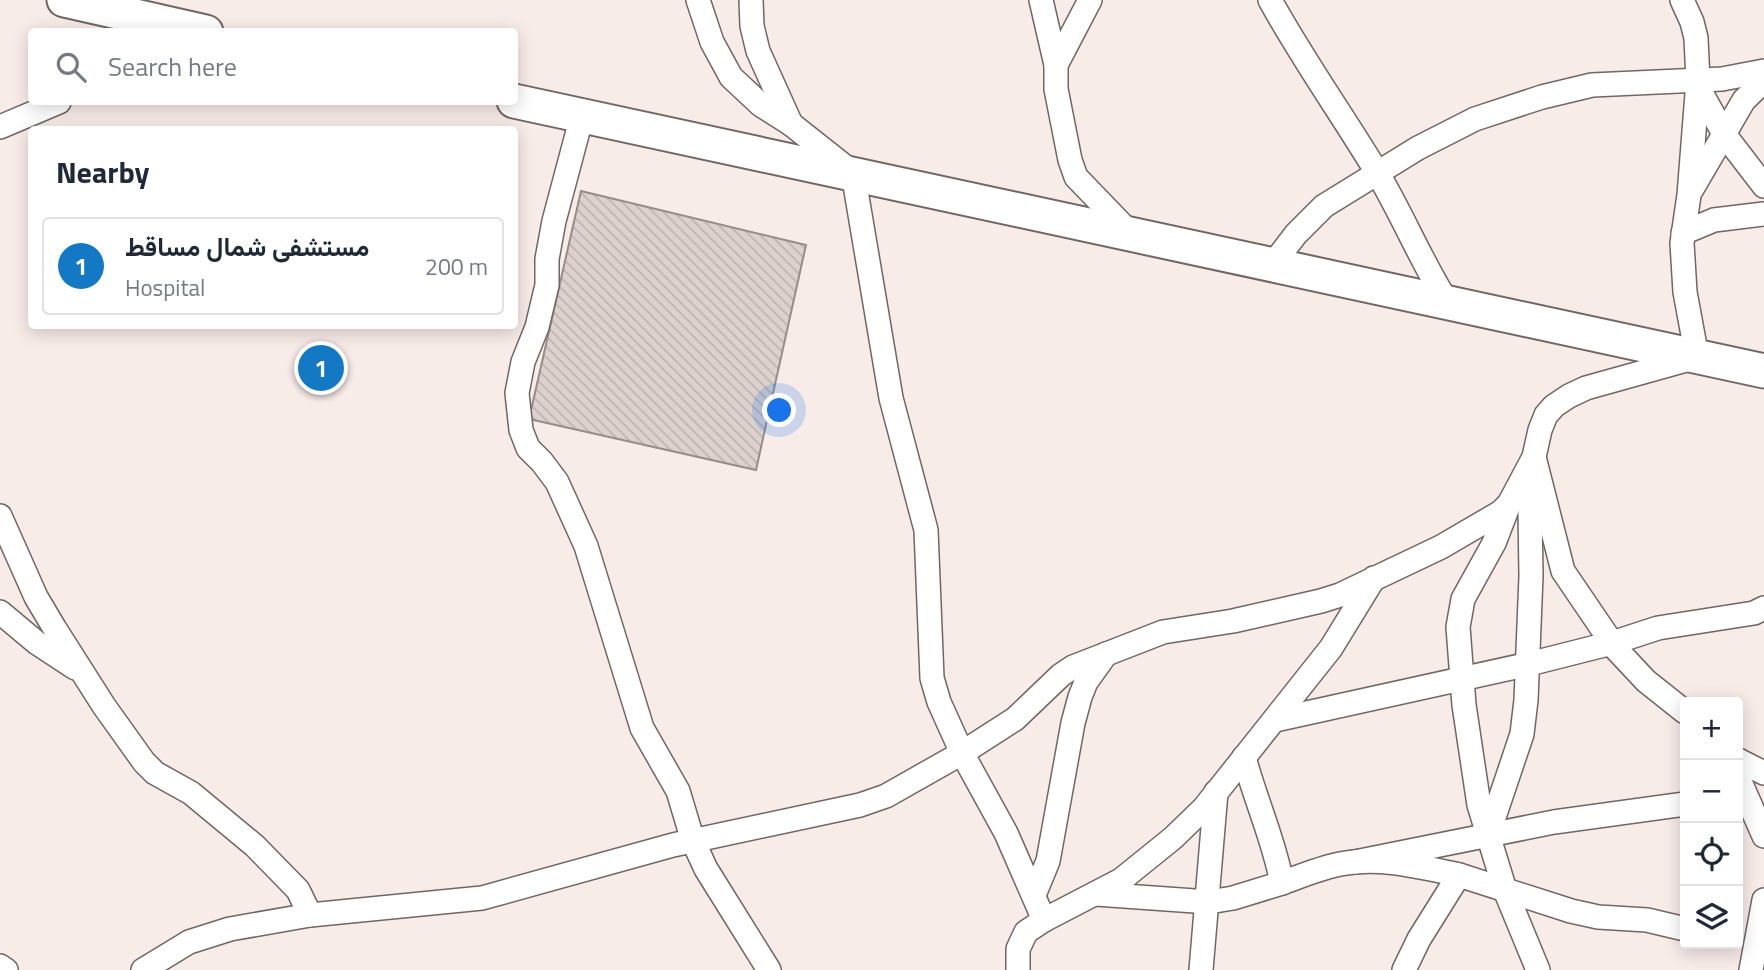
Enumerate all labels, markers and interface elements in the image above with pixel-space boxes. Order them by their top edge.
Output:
search box [28,28,518,105]
text: Search here [108,47,237,86]
icon: search [52,48,90,86]
text: Nearby [56,149,149,195]
text: مستشفى شمال مساقط [125,227,369,266]
text: 1 [75,249,87,284]
text: 200 m [425,249,488,284]
text: Hospital [125,270,205,305]
pin: 1 [298,342,344,394]
your location [762,393,796,427]
map controls [1680,697,1743,949]
button: + [1680,697,1743,760]
button: − [1680,760,1743,823]
button: locate [1680,823,1743,886]
button: layers [1680,886,1743,949]

